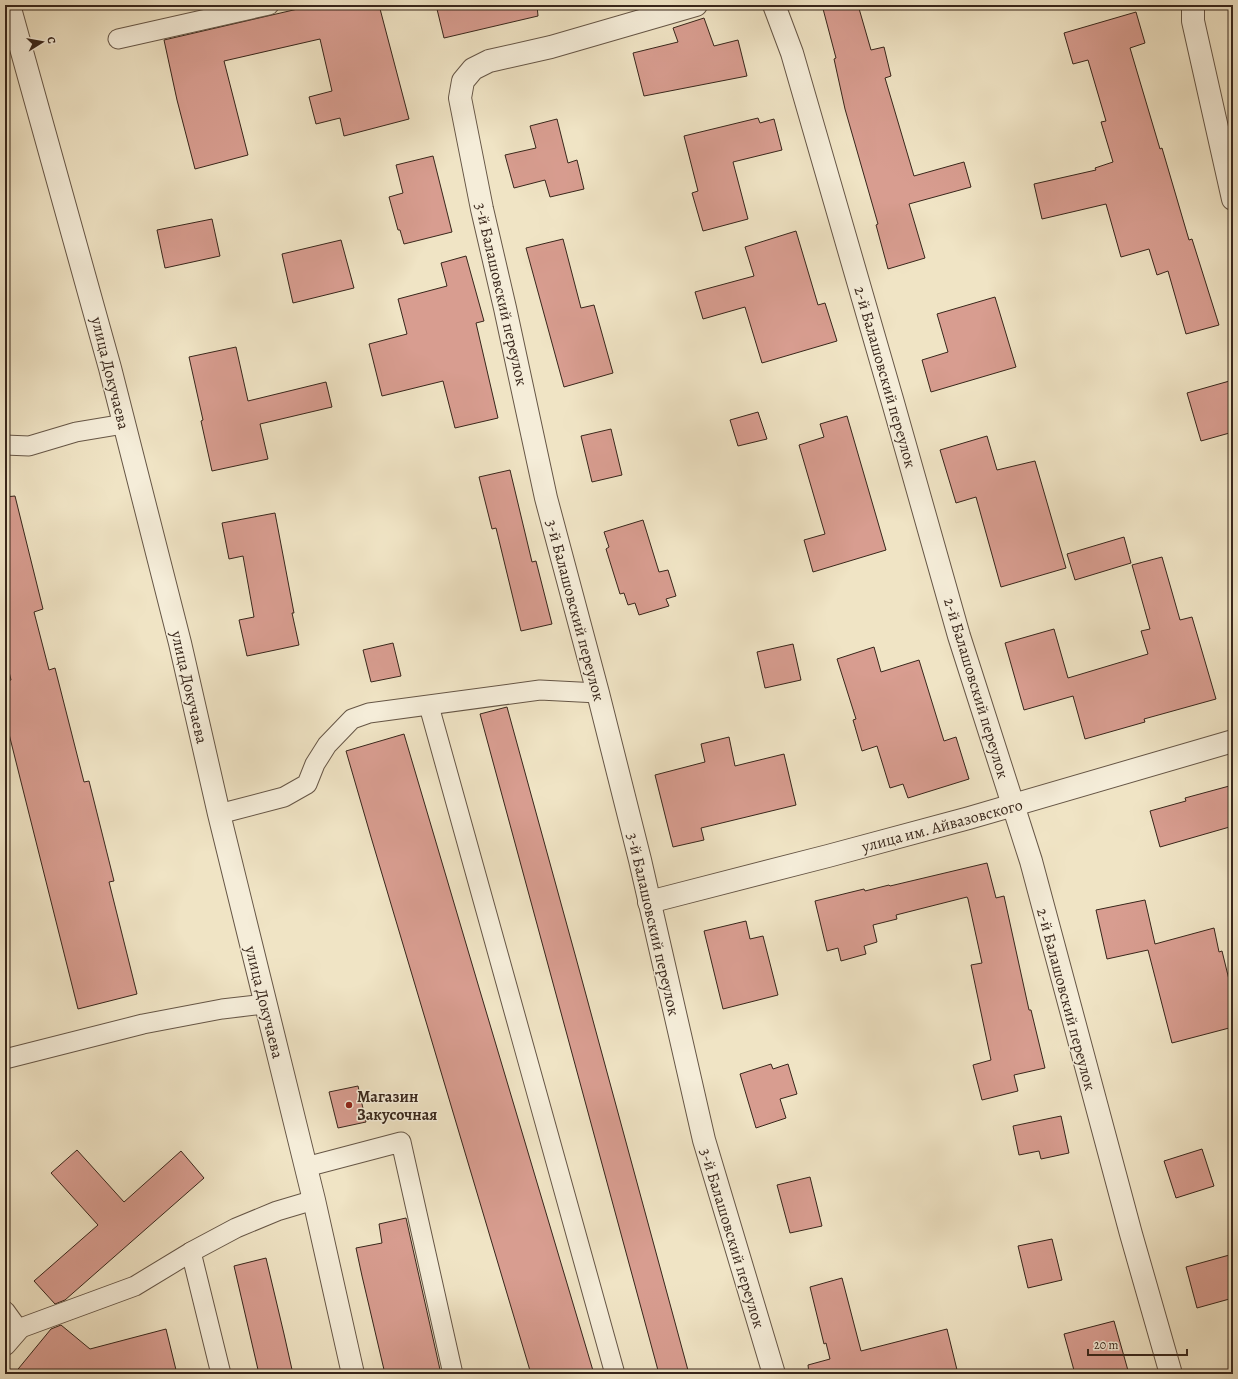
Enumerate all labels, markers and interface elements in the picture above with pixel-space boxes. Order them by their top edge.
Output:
north arrow [22,22,62,62]
text: С [43,35,59,45]
street label: 3-й Балашовский переулок [469,201,533,388]
street label: 2-й Балашовский переулок [849,284,922,471]
street label: улица Докучаева [85,314,135,432]
street label: 3-й Балашовский переулок [540,517,610,703]
street label: 2-й Балашовский переулок [938,595,1014,781]
street label: улица Докучаева [165,628,213,746]
street label: улица им. Айвазовского [858,794,1025,858]
street label: 3-й Балашовский переулок [621,831,685,1018]
street label: 2-й Балашовский переулок [1031,906,1101,1093]
street label: улица Докучаева [239,943,289,1061]
place label: Магазин Закусочная [357,1086,437,1126]
marker: Магазин Закусочная [344,1100,354,1110]
street label: 3-й Балашовский переулок [694,1146,770,1331]
scale bar [1088,1331,1187,1357]
text: 20 m [1094,1337,1118,1353]

